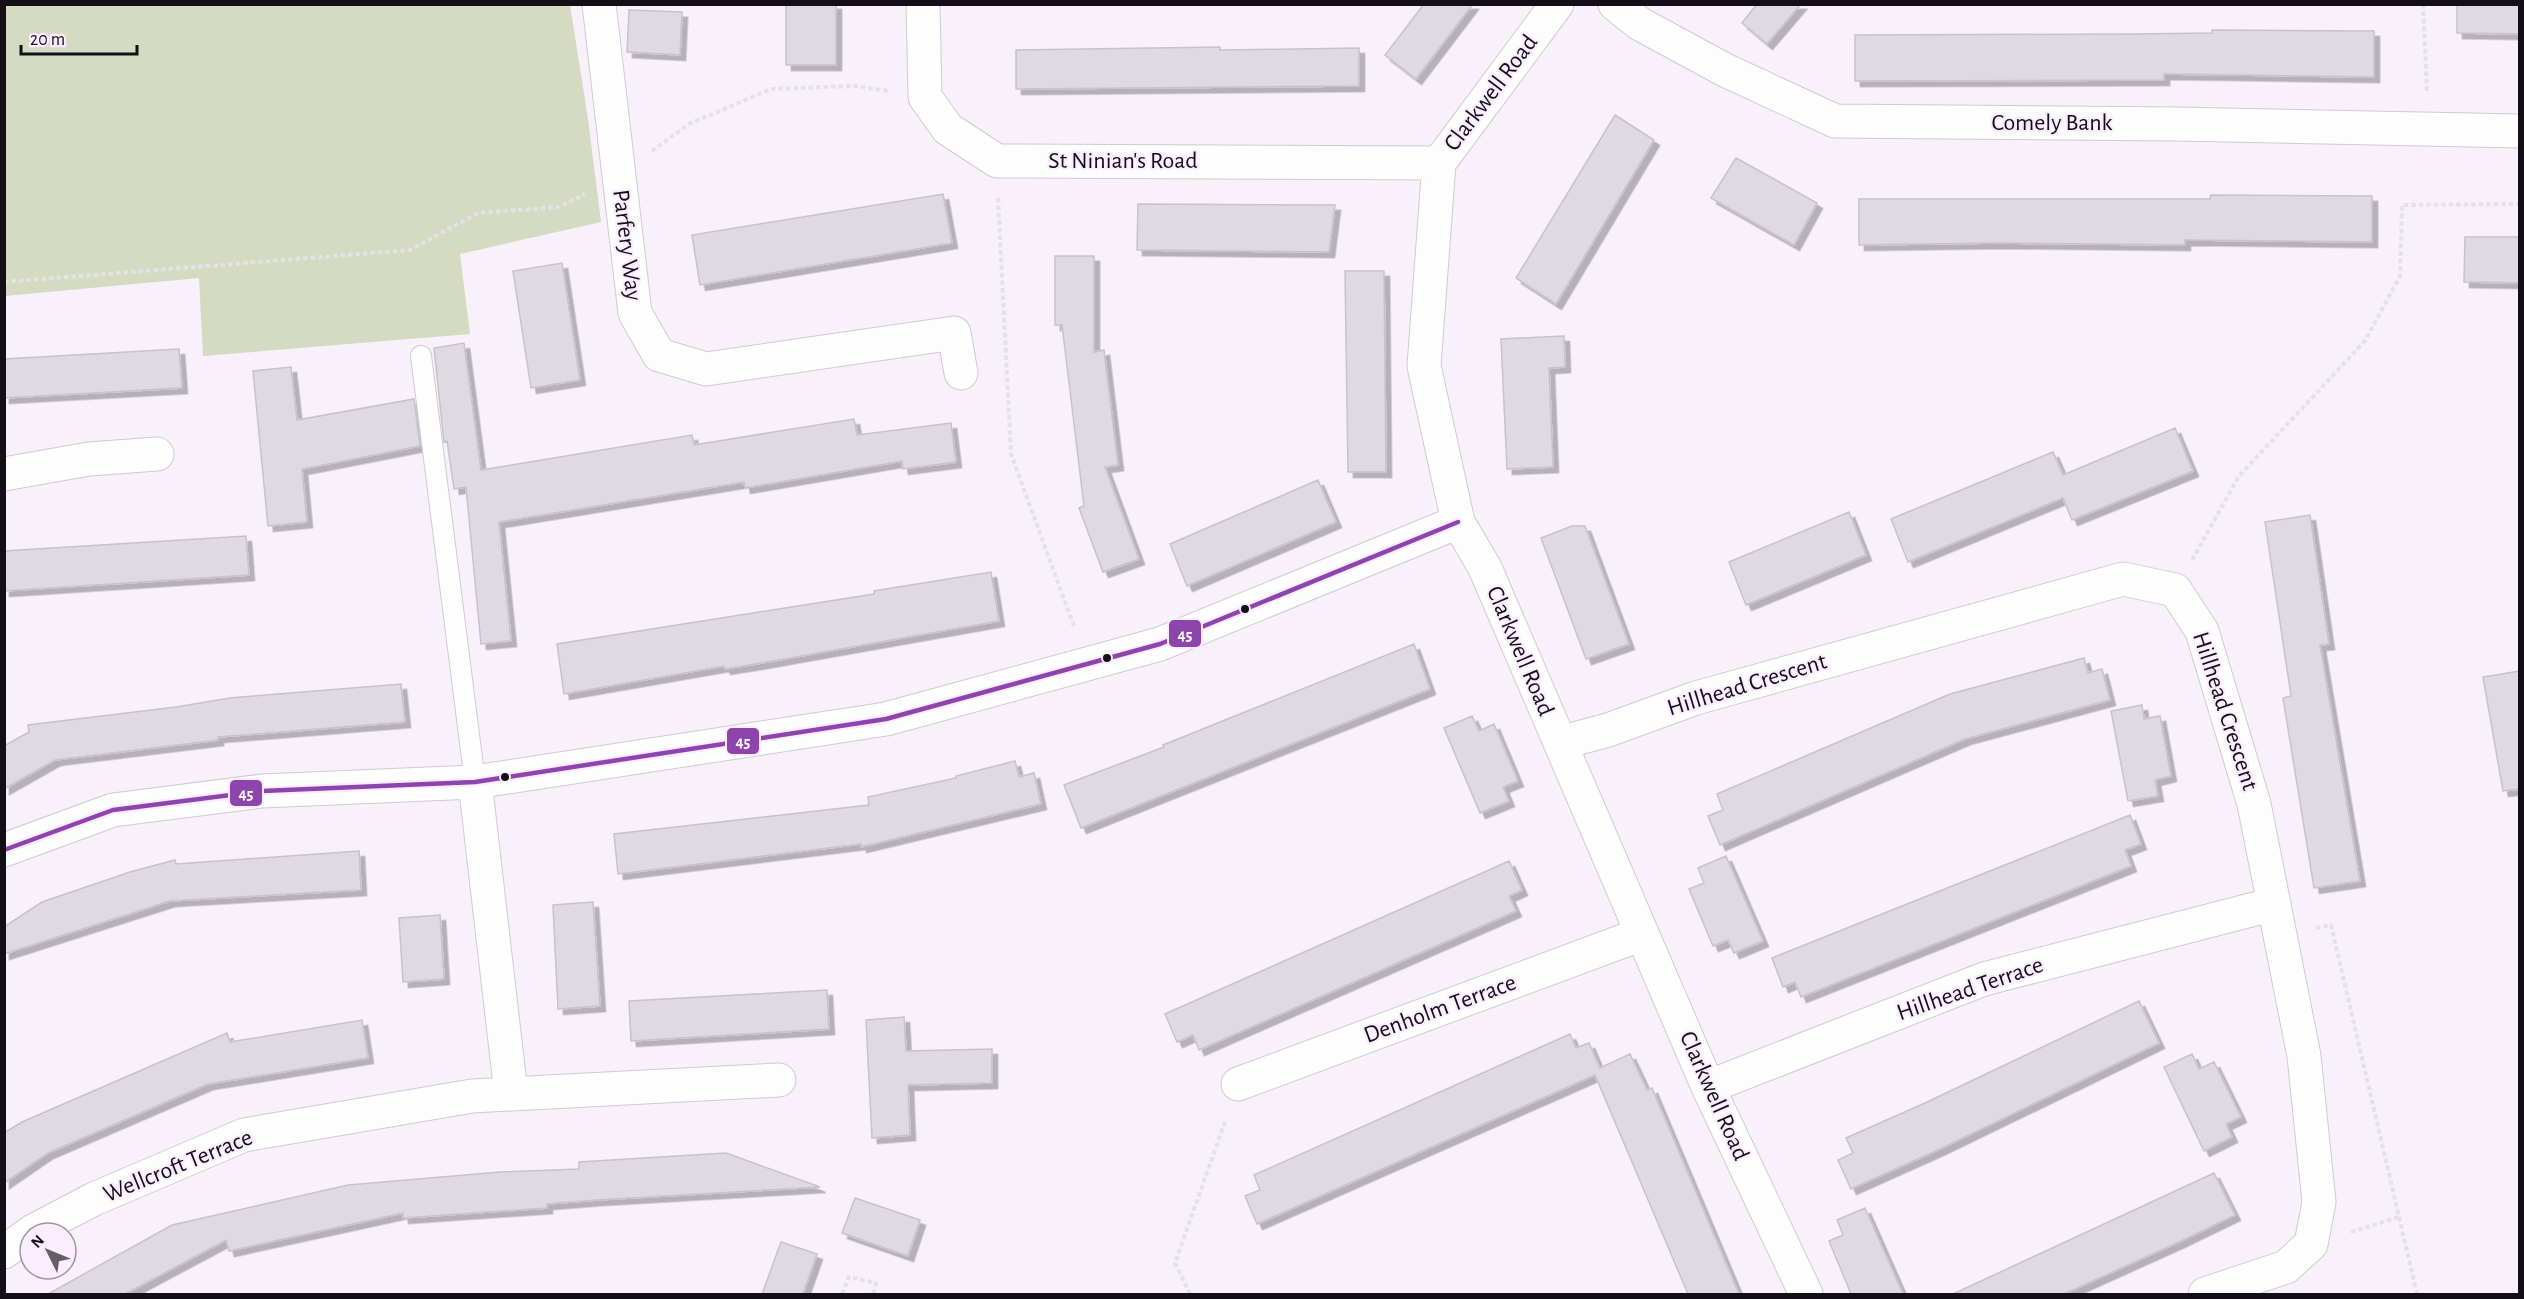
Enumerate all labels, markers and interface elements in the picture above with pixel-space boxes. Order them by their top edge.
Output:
scale bar [21,18,136,56]
street label: Clarkwell Road [1440,30,1542,156]
text: 20 m [30,31,65,49]
street label: Comely Bank [1992,111,2113,135]
street label: St Ninian's Road [1048,149,1198,173]
street label: Parfery Way [608,188,646,302]
street label: Clarkwell Road [1482,583,1558,719]
unlabelled marker [1239,603,1251,615]
line badge: 45 [1168,619,1202,648]
text: 45 [1178,627,1193,643]
street label: Hillhead Crescent [2188,629,2262,794]
street label: Hillhead Crescent [1665,649,1830,721]
unlabelled marker [1101,652,1113,664]
line badge: 45 [726,727,760,755]
text: 45 [736,734,751,750]
unlabelled marker [499,771,511,783]
line badge: 45 [229,779,263,807]
text: 45 [239,786,254,802]
street label: Hillhead Terrace [1894,953,2046,1025]
street label: Denholm Terrace [1361,970,1519,1048]
street label: Clarkwell Road [1675,1028,1753,1164]
street label: Wellcroft Terrace [100,1125,256,1207]
north arrow [18,1221,78,1281]
text: N [28,1232,47,1251]

